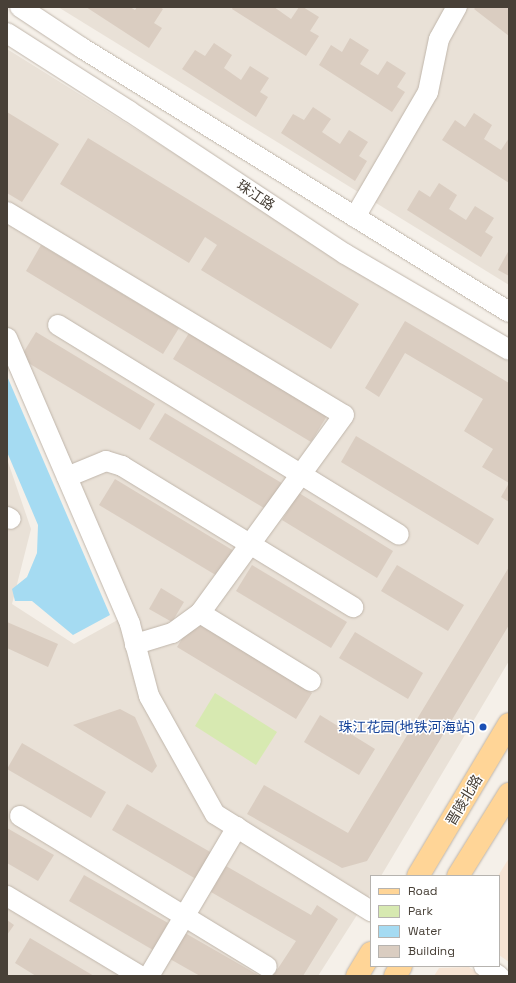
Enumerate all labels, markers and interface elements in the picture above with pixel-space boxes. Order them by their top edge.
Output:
street label: 珠江路 [234,176,278,214]
place label: 珠江花园(地铁河海站) [338,719,475,735]
marker: 珠江花园(地铁河海站) [478,722,488,732]
street label: 晋陵北路 [442,772,486,828]
legend [370,875,500,967]
text: Road [408,883,437,899]
text: Park [408,903,433,919]
text: Water [408,923,442,939]
text: Building [408,943,455,959]

